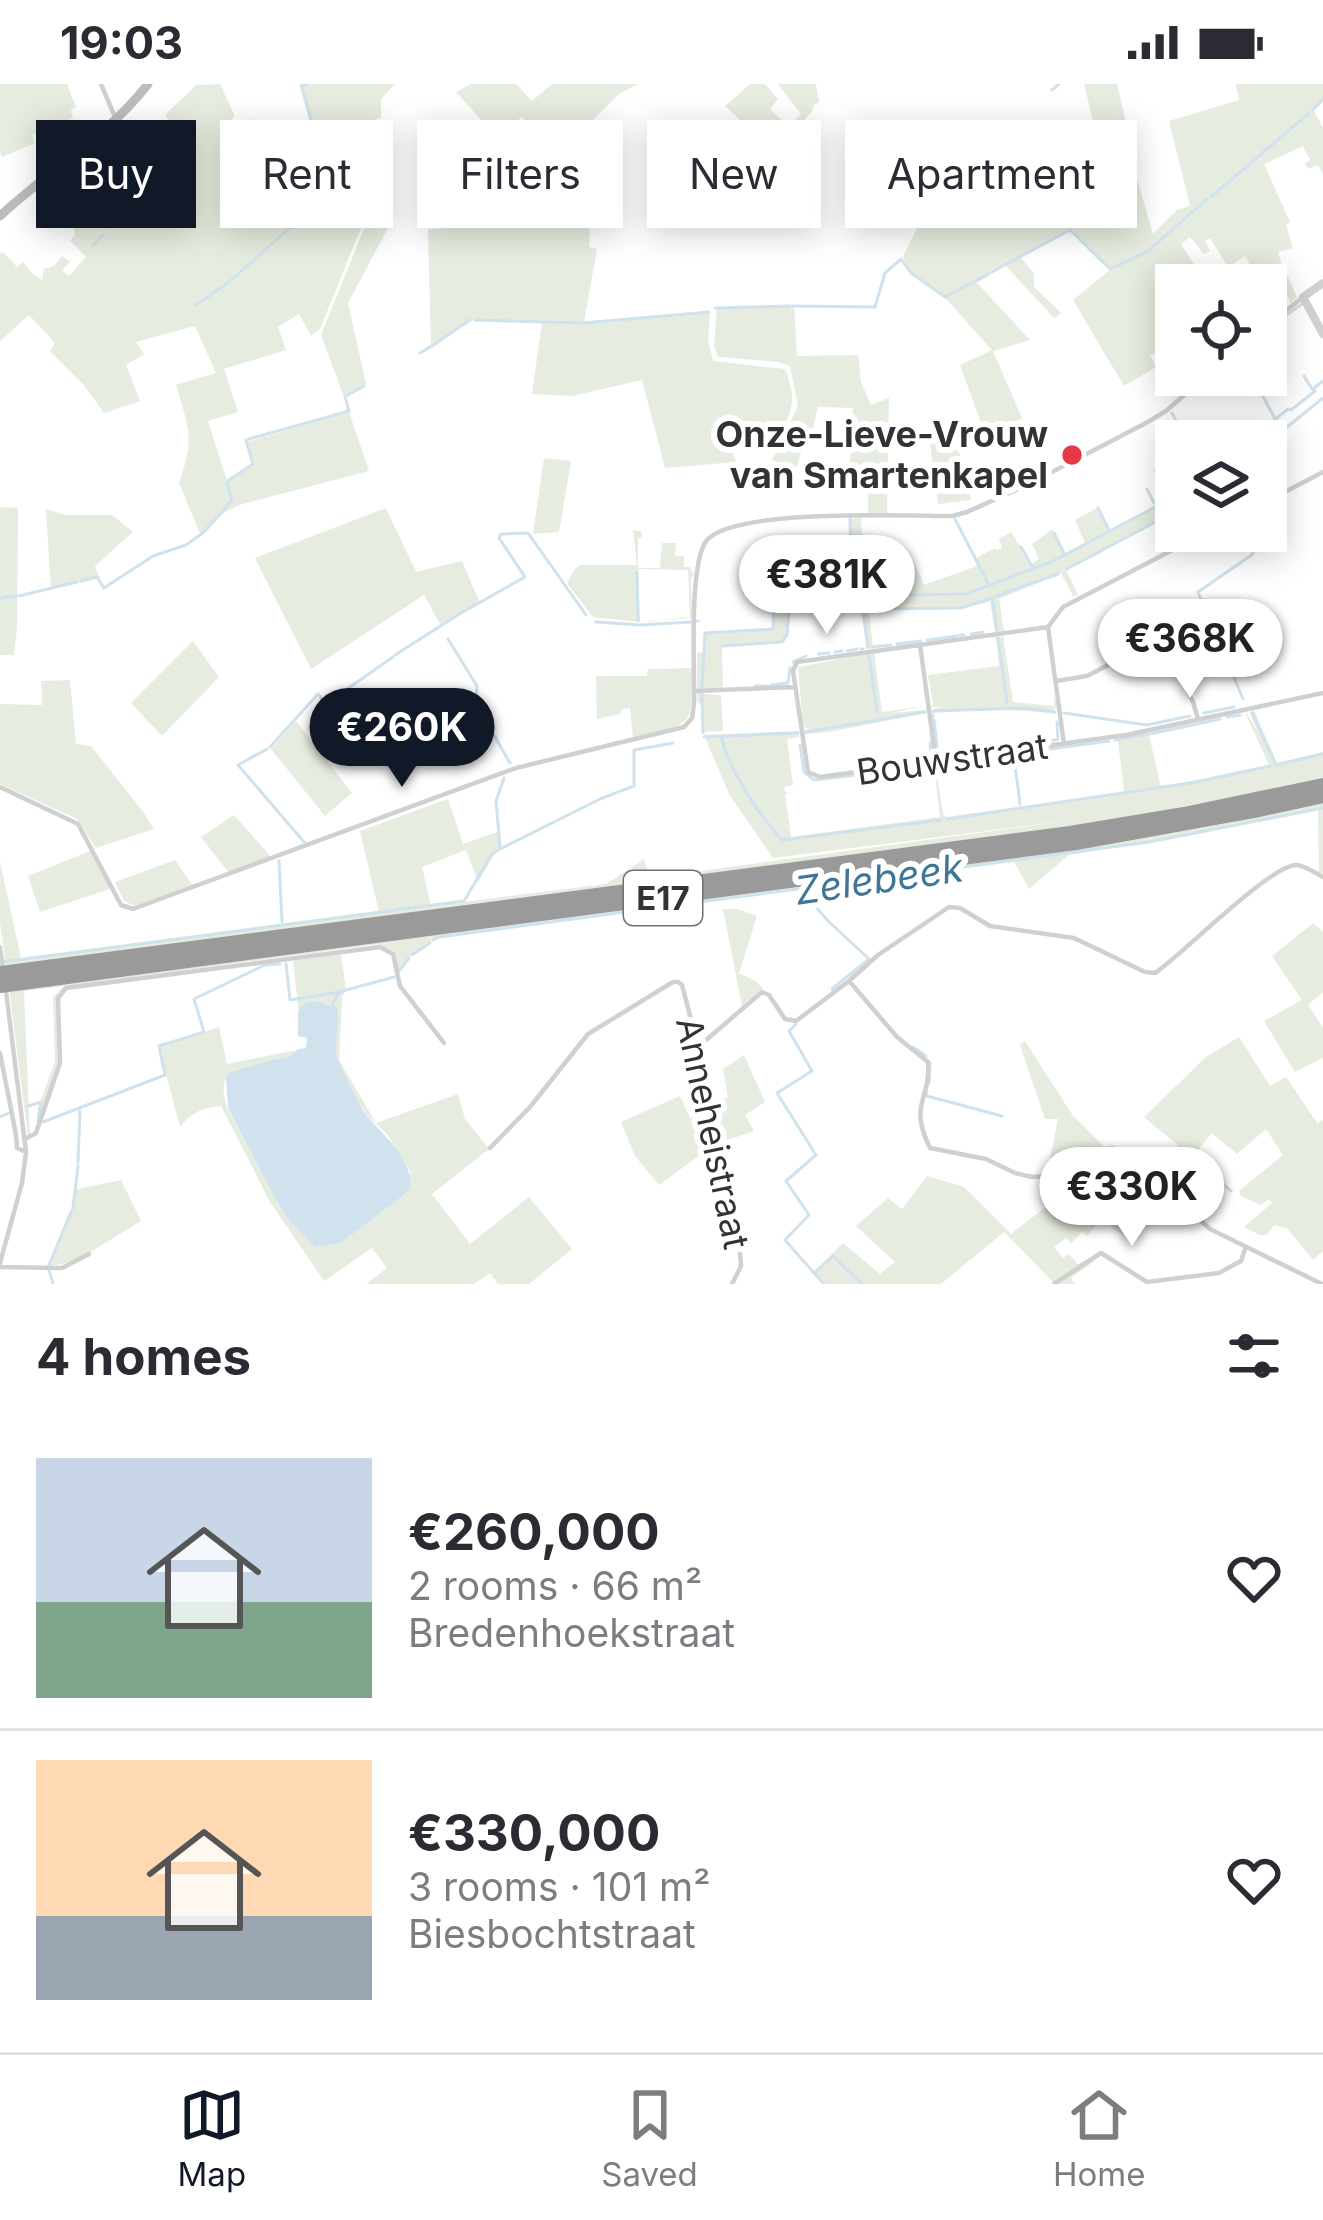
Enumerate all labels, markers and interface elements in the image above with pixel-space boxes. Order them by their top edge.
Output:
text: 19:03 [60,15,183,70]
chip: Buy [36,120,196,228]
chip: Rent [220,120,393,228]
chip: Filters [417,120,623,228]
chip: New [647,120,821,228]
chip: Apartment [845,120,1137,228]
map controls [1155,264,1287,552]
button: locate [1155,264,1287,396]
place label: Onze-Lieve-Vrouw van Smartenkapel [715,412,1048,497]
button: layers [1155,420,1287,552]
marker: Onze-Lieve-Vrouw van Smartenkapel [1059,442,1085,468]
pin: €381K [743,535,911,637]
text: €381K [766,550,888,597]
pin: €368K [1106,599,1274,701]
text: €368K [1125,614,1255,661]
pin: €260K [318,688,486,790]
text: €260K [337,703,467,750]
street label: Bouwstraat [854,724,1051,794]
water label: Zelebeek [792,843,967,914]
road number: E17 [624,871,702,925]
street label: Anneheistraat [667,1013,759,1253]
pin: €330K [1048,1147,1216,1249]
text: €330K [1066,1162,1198,1209]
icon: filters [1221,1323,1287,1389]
text: 4 homes [36,1326,251,1387]
text: €260,000 [408,1501,660,1562]
icon: home [132,1506,276,1650]
icon: heart [1221,1545,1287,1611]
text: 2 rooms · 66 m² [408,1562,702,1609]
text: Bredenhoekstraat [408,1609,735,1656]
text: €330,000 [408,1802,660,1863]
icon: home [132,1808,276,1952]
icon: heart [1221,1847,1287,1913]
text: 3 rooms · 101 m² [408,1863,710,1910]
text: Biesbochtstraat [408,1910,696,1957]
tab: Map [178,2082,246,2194]
tab: Saved [601,2082,698,2194]
tab: Home [1053,2082,1145,2194]

